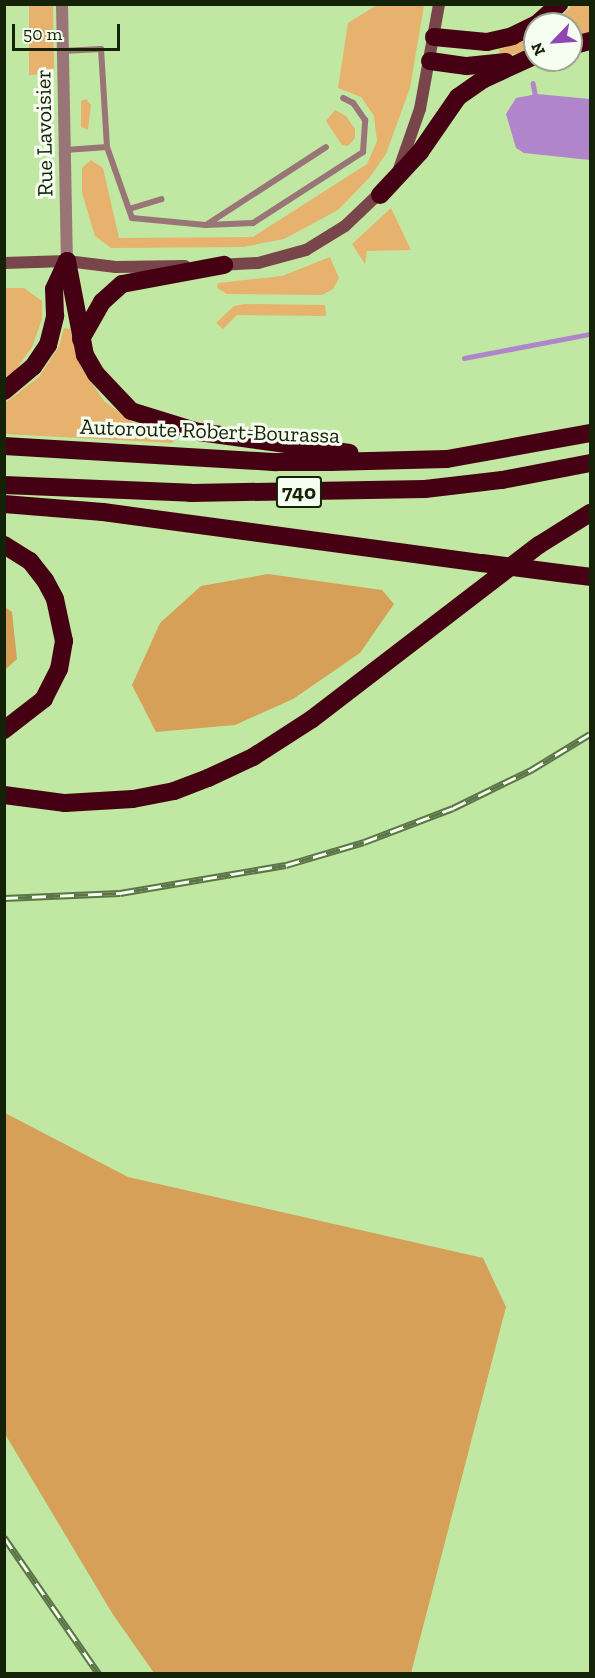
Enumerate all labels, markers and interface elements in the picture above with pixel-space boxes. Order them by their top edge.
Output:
scale bar [15,12,123,50]
north arrow [523,12,583,72]
text: 50 m [23,23,62,45]
text: N [527,39,549,59]
street label: Rue Lavoisier [30,69,58,197]
street label: Autoroute Robert-Bourassa [80,413,340,449]
road number: 740 [275,474,323,510]

